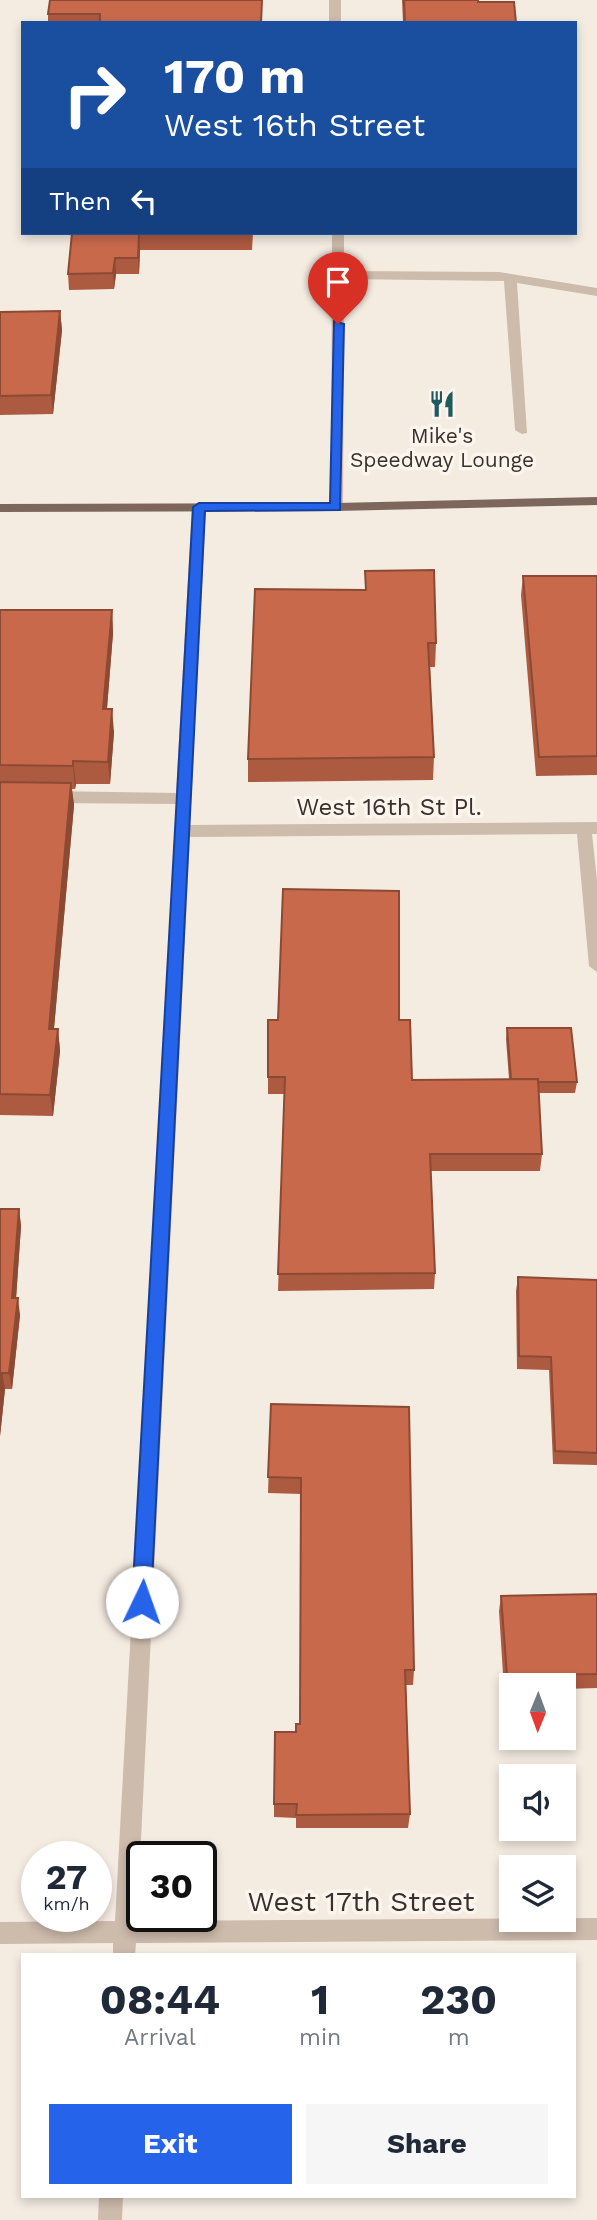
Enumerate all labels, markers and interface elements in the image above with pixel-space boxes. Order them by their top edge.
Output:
text: 170 m [164,47,305,105]
icon: right [49,49,140,140]
text: West 16th Street [164,106,425,144]
icon: left [125,182,163,220]
text: Then [49,186,111,216]
pin [308,252,368,324]
icon: arrive [319,263,357,301]
restaurant icon: Mike's Speedway Lounge [427,389,457,419]
place label: Mike's Speedway Lounge [350,423,534,472]
street label: West 16th St Pl. [296,793,482,821]
position arrow [105,1565,179,1639]
north arrow [499,1673,576,1750]
map controls [499,1673,576,1932]
button: sound [499,1764,576,1841]
speed limit sign: 30 [126,1841,217,1932]
button: layers [499,1855,576,1932]
text: 27 [46,1856,87,1898]
street label: West 17th Street [247,1885,475,1918]
text: km/h [43,1893,90,1914]
text: 08:44 [100,1975,220,2024]
text: 1 [311,1975,329,2024]
text: 230 [420,1975,497,2024]
text: Arrival [124,2024,196,2051]
text: min [299,2024,341,2051]
text: m [448,2024,470,2051]
button: Exit [49,2104,292,2184]
button: Share [306,2104,548,2184]

